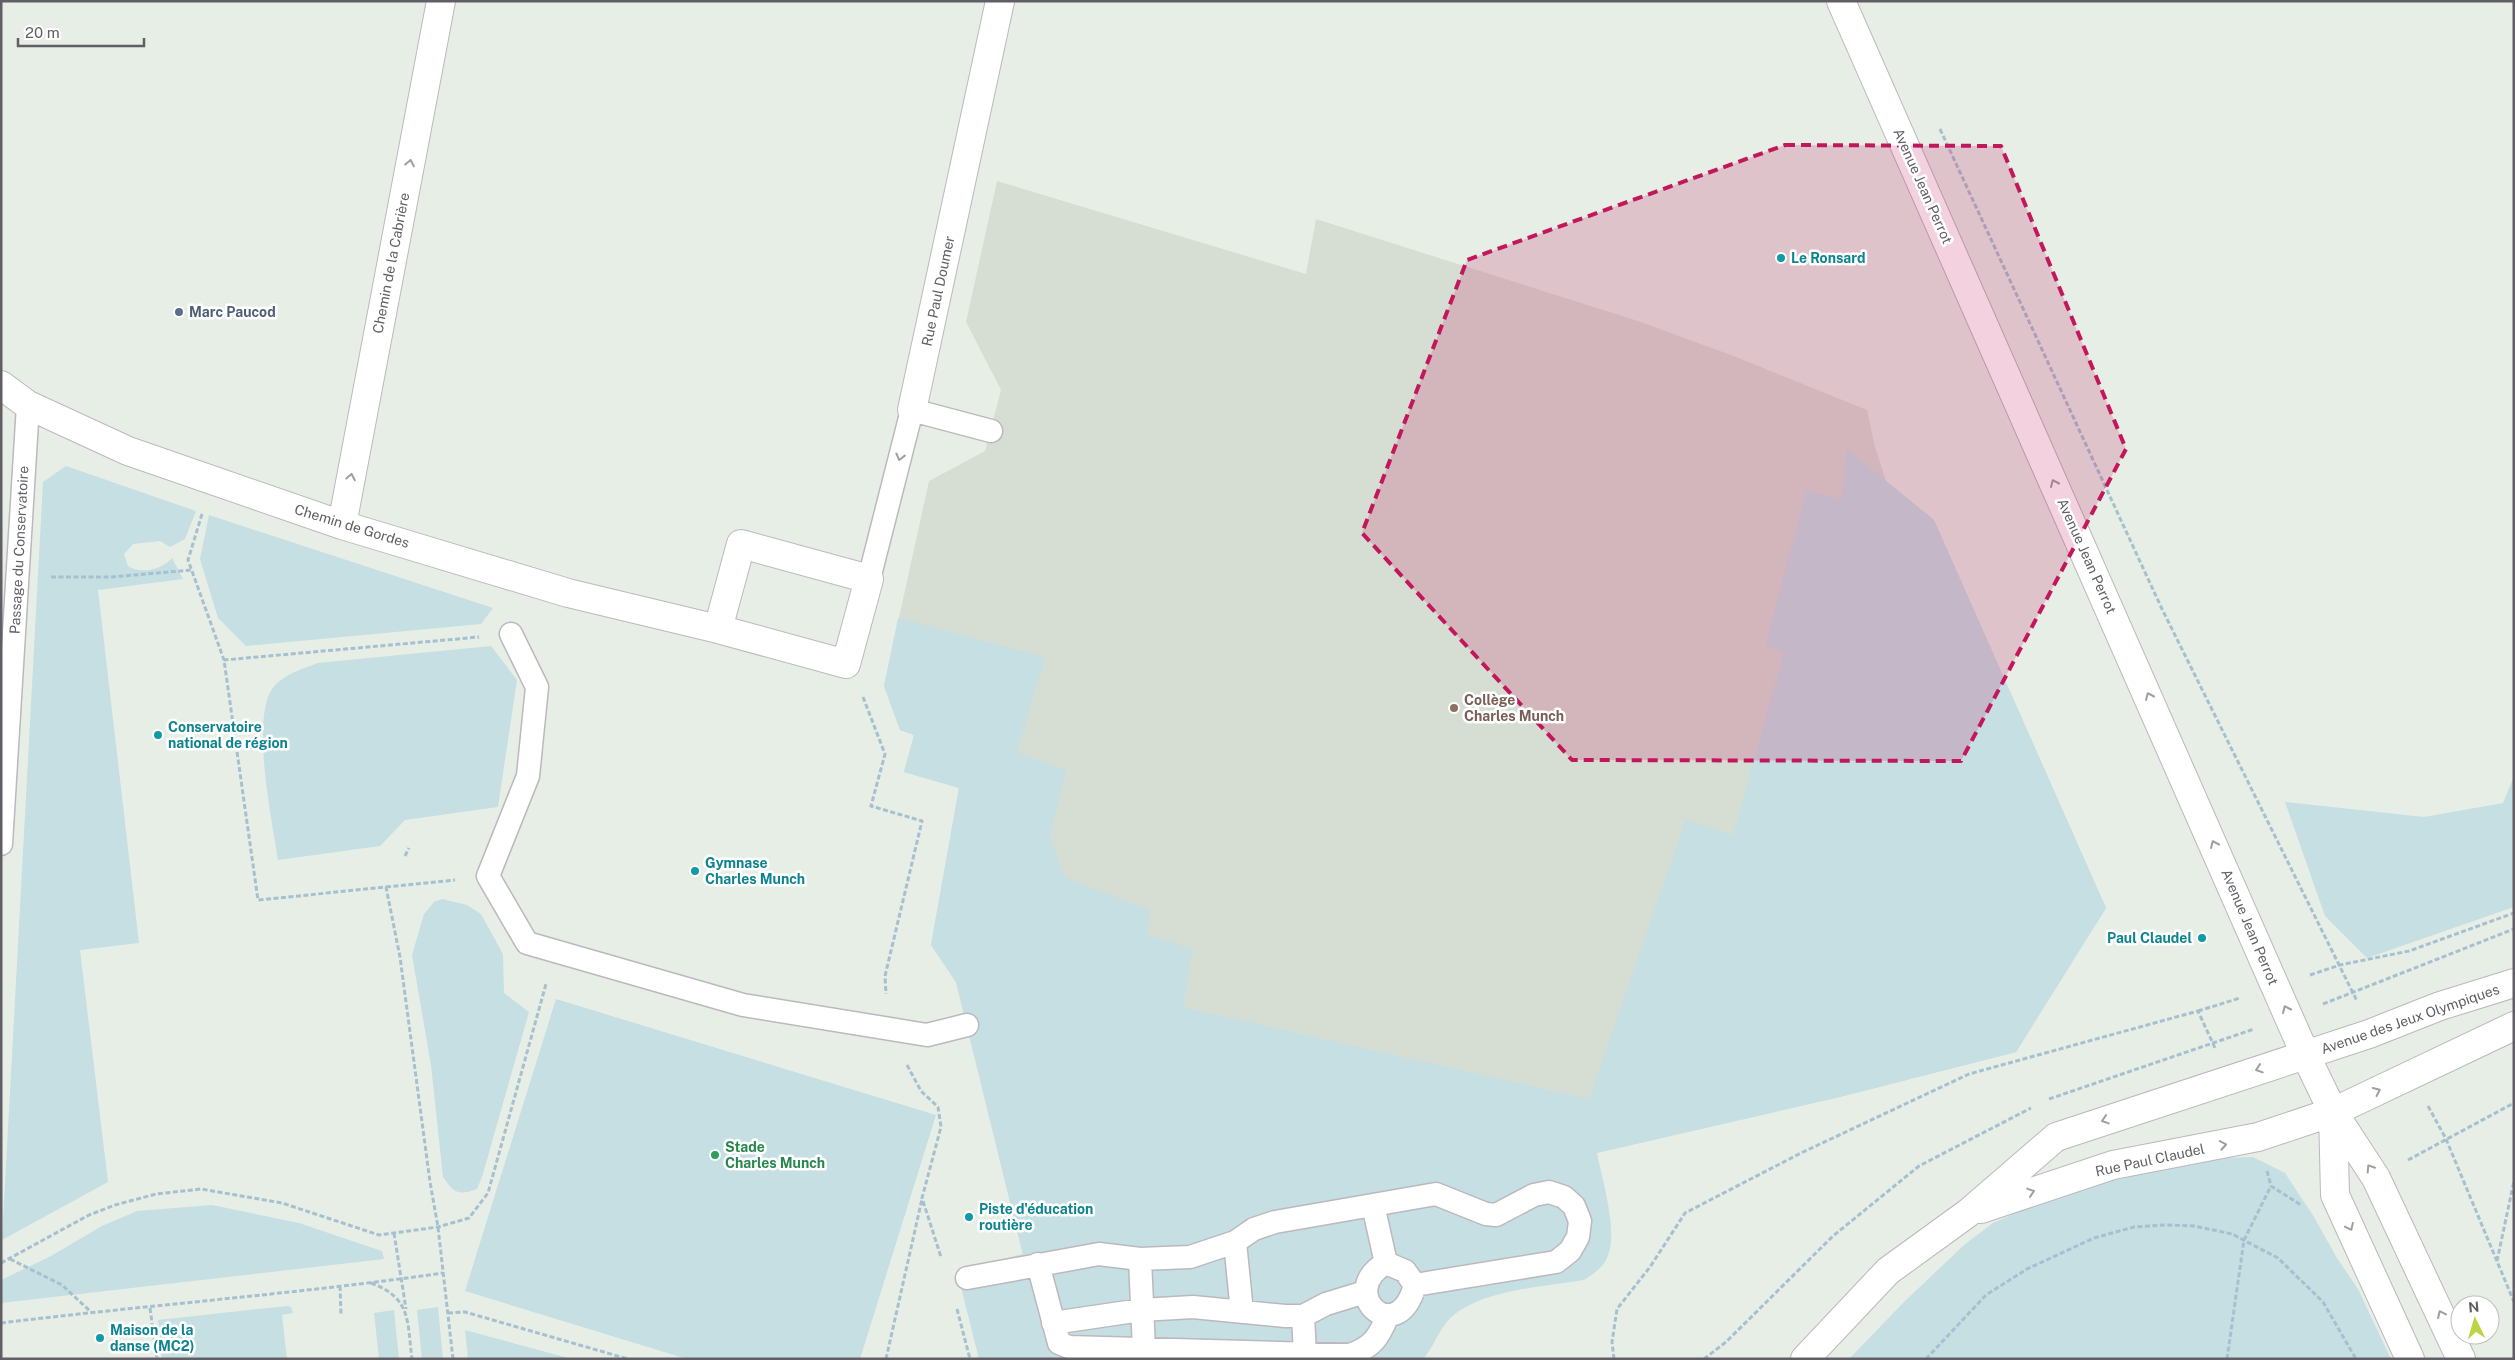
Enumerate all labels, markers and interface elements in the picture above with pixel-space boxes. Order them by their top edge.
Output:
scale bar [18,15,144,47]
text: 20 m [25,24,60,41]
street label: Avenue Jean Perrot [1890,126,1956,246]
one-way arrow [405,158,415,167]
street label: Chemin de la Cabrière [369,191,413,335]
street label: Rue Paul Doumer [918,234,958,348]
place label: Le Ronsard [1791,250,1866,266]
marker: Le Ronsard [1775,252,1787,264]
place label: Marc Paucod [189,304,276,320]
marker: Marc Paucod [173,306,185,318]
one-way arrow [895,453,906,462]
street label: Passage du Conservatoire [7,465,31,634]
one-way arrow [345,473,355,481]
one-way arrow [2050,479,2061,488]
street label: Avenue Jean Perrot [2054,496,2120,616]
street label: Chemin de Gordes [293,501,411,551]
place label: Collège Charles Munch [1464,692,1564,724]
one-way arrow [2144,692,2155,701]
marker: Collège Charles Munch [1448,702,1460,714]
place label: Conservatoire national de région [168,719,288,751]
marker: Conservatoire national de région [152,729,164,741]
one-way arrow [2210,840,2221,849]
place label: Gymnase Charles Munch [705,855,805,887]
marker: Gymnase Charles Munch [689,865,701,877]
street label: Avenue Jean Perrot [2218,867,2282,987]
place label: Paul Claudel [2107,930,2192,946]
marker: Paul Claudel [2196,932,2208,944]
street label: Avenue des Jeux Olympiques [2319,981,2501,1057]
one-way arrow [2282,1005,2292,1014]
one-way arrow [2255,1064,2264,1074]
one-way arrow [2372,1087,2381,1097]
one-way arrow [2101,1115,2109,1125]
place label: Stade Charles Munch [725,1139,825,1171]
one-way arrow [2218,1140,2227,1150]
street label: Rue Paul Claudel [2094,1141,2206,1179]
marker: Stade Charles Munch [709,1149,721,1161]
one-way arrow [2367,1165,2376,1174]
one-way arrow [2027,1188,2035,1198]
place label: Piste d'éducation routière [979,1201,1093,1233]
marker: Piste d'éducation routière [963,1211,975,1223]
one-way arrow [2343,1222,2354,1231]
north arrow [2450,1295,2500,1345]
text: N [2468,1299,2480,1315]
one-way arrow [2436,1310,2447,1319]
place label: Maison de la danse (MC2) [110,1322,194,1354]
marker: Maison de la danse (MC2) [94,1332,106,1344]

